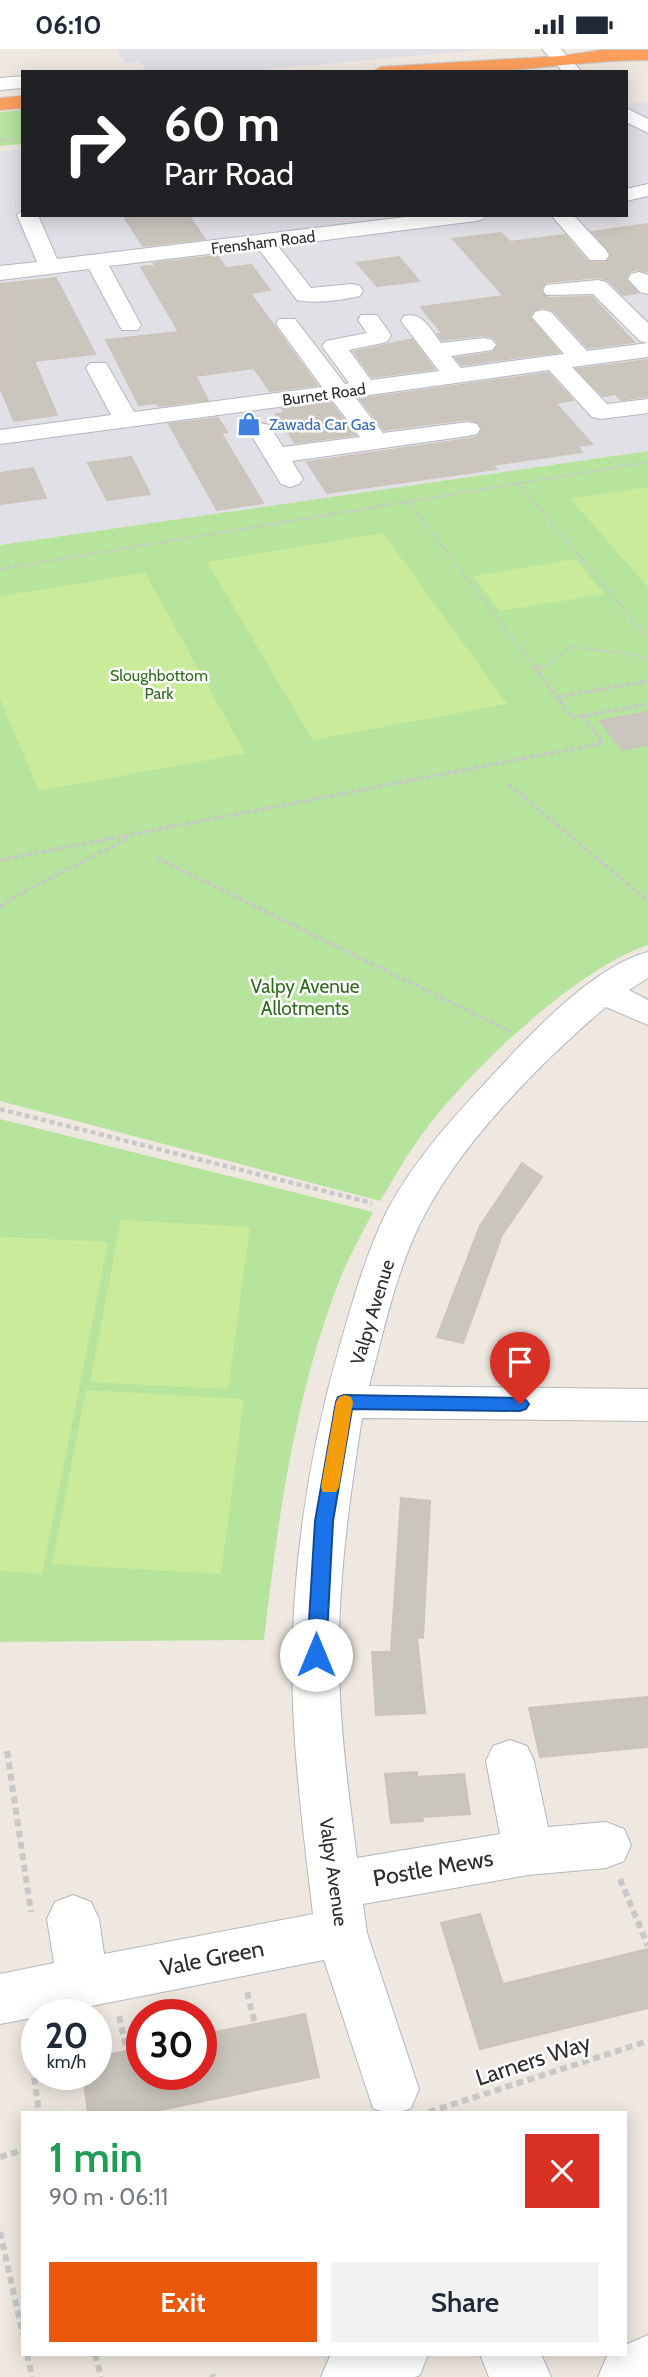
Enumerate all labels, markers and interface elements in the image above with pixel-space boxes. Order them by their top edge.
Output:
text: 06:10 [35,9,102,41]
text: 60 m [164,94,280,153]
icon: right [49,98,140,189]
text: Parr Road [164,154,294,193]
street label: Frensham Road [210,227,316,258]
street label: Burnet Road [281,379,367,410]
shop icon: Zawada Car Gas [235,410,263,438]
place label: Zawada Car Gas [269,415,376,434]
park label: Sloughbottom Park [110,666,208,703]
park label: Valpy Avenue Allotments [251,975,360,1020]
street label: Valpy Avenue [346,1256,399,1368]
pin [490,1332,550,1404]
icon: arrive [501,1343,539,1381]
position arrow [279,1618,353,1692]
street label: Valpy Avenue [315,1817,353,1928]
street label: Postle Mews [371,1844,495,1892]
street label: Vale Green [158,1934,266,1982]
speed limit sign: 30 [126,1999,217,2090]
text: 20 [45,2014,88,2057]
street label: Larners Way [472,2028,594,2092]
text: km/h [47,2051,86,2073]
text: 1 min [49,2131,143,2183]
button: close [525,2134,599,2208]
text: 90 m · 06:11 [49,2183,168,2211]
button: Exit [49,2262,317,2342]
button: Share [331,2262,599,2342]

